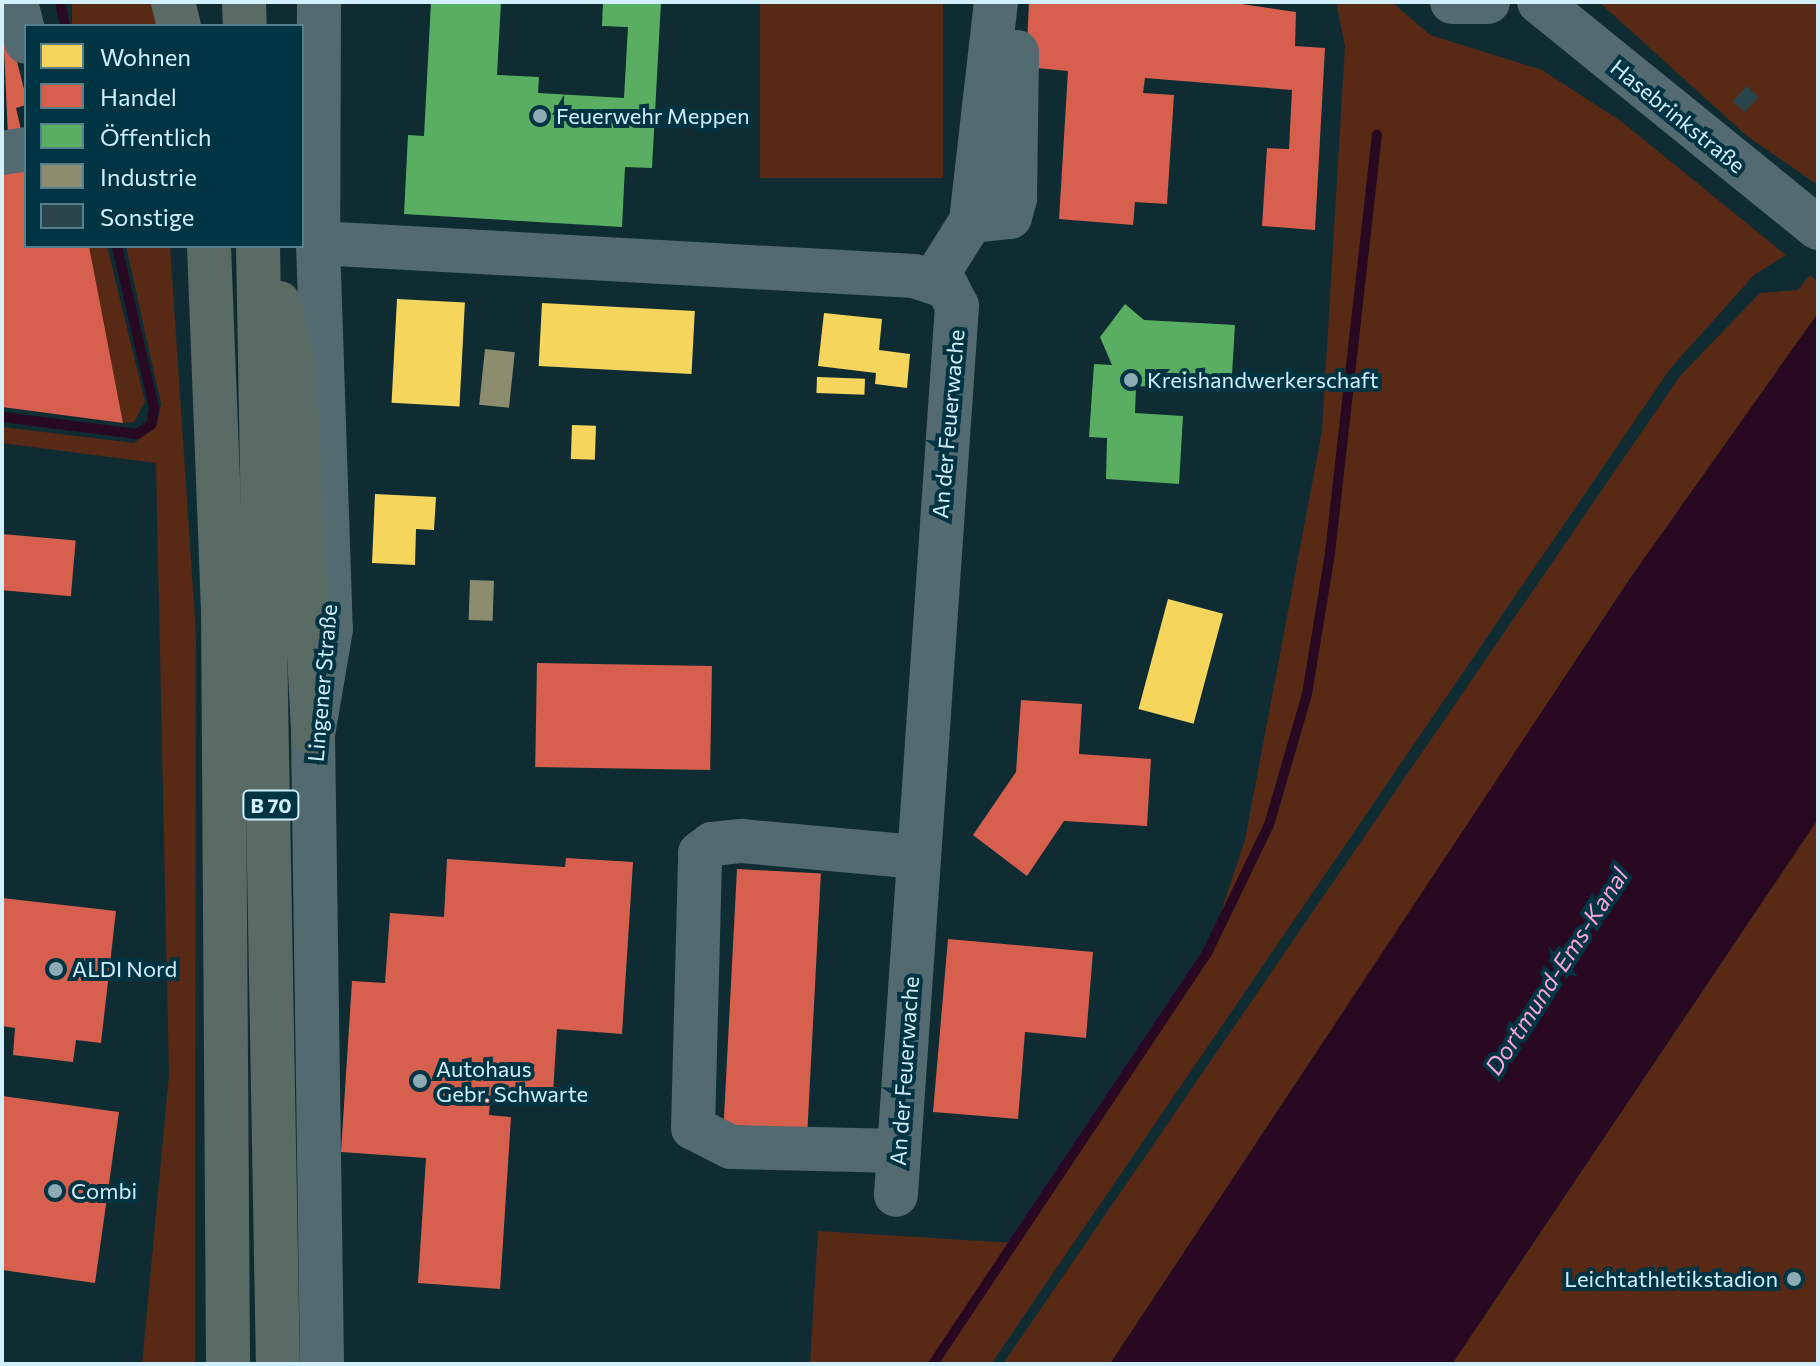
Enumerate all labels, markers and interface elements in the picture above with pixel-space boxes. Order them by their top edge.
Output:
legend [24,24,304,248]
text: Wohnen [100,42,191,71]
street label: Hasebrinkstraße [1605,54,1751,178]
text: Handel [100,82,177,111]
place label: Feuerwehr Meppen [556,103,750,129]
marker: Feuerwehr Meppen [531,107,549,125]
text: Öffentlich [100,122,212,151]
text: Industrie [100,162,197,191]
text: Sonstige [100,202,194,231]
street label: An der Feuerwache [927,328,969,520]
place label: Kreishandwerkerschaft [1147,367,1379,393]
marker: Kreishandwerkerschaft [1122,371,1140,389]
street label: Lingener Straße [302,603,342,763]
road number: B 70 [241,789,301,821]
water label: Dortmund-Ems-Kanal [1478,862,1634,1080]
place label: ALDI Nord [72,956,177,982]
marker: ALDI Nord [47,960,65,978]
street label: An der Feuerwache [884,975,924,1167]
place label: Autohaus Gebr. Schwarte [436,1055,588,1106]
marker: Autohaus Gebr. Schwarte [411,1072,429,1090]
place label: Combi [71,1178,137,1204]
marker: Combi [46,1182,64,1200]
place label: Leichtathletikstadion [1564,1266,1778,1292]
marker: Leichtathletikstadion [1785,1270,1803,1288]

